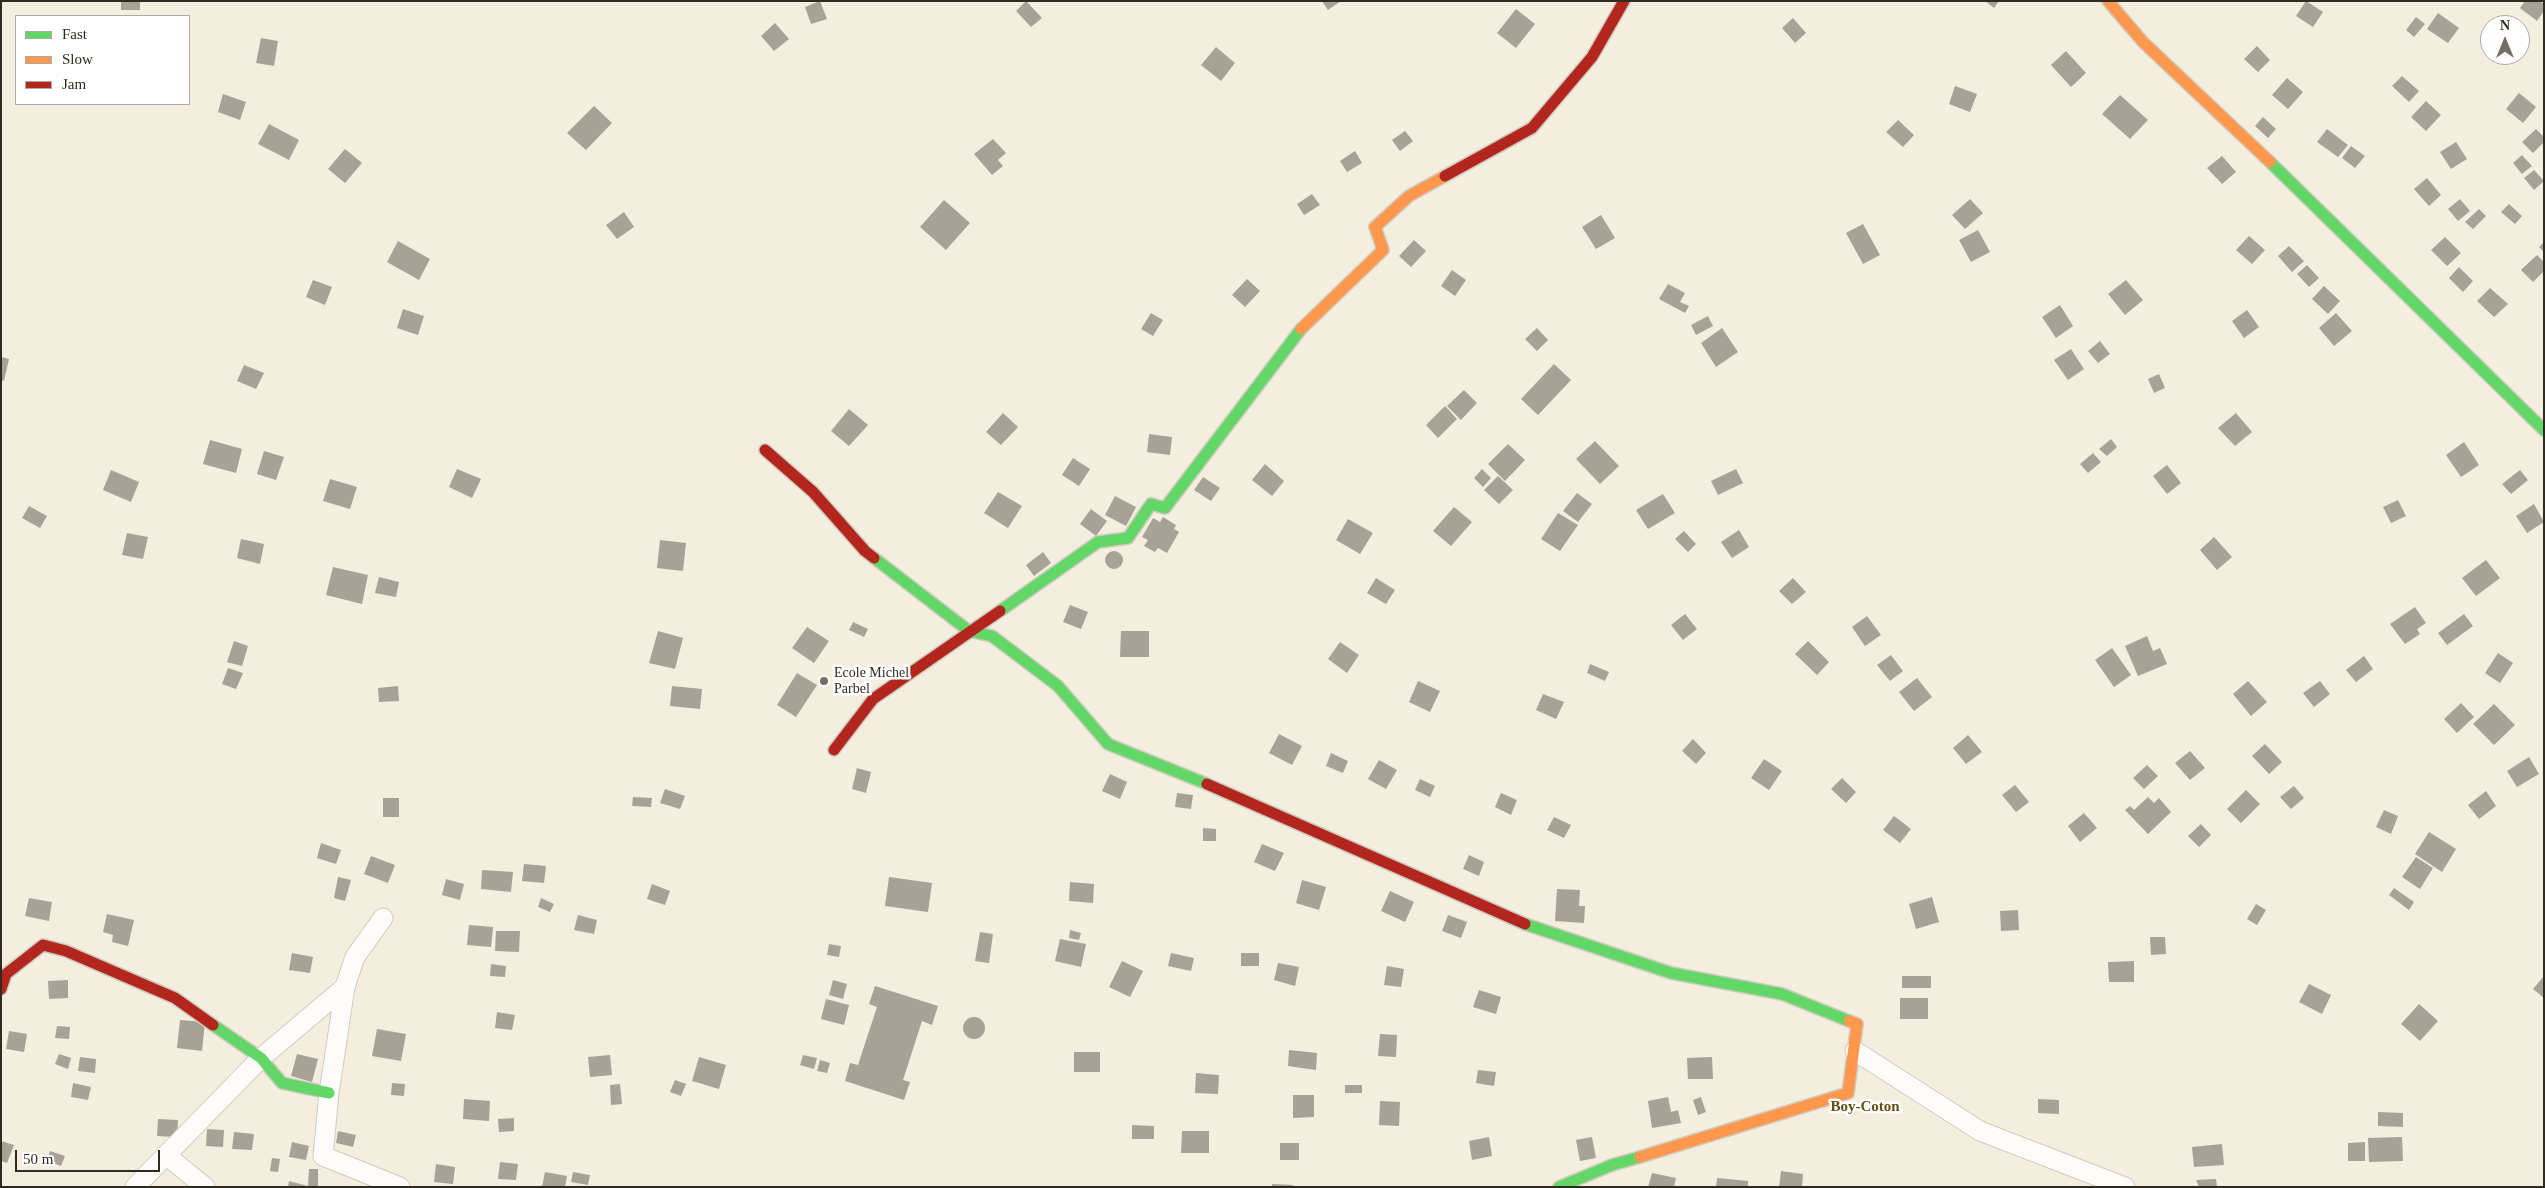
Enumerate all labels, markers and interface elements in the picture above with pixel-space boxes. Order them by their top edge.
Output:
legend [15,15,190,105]
north arrow [2480,15,2530,65]
text: N [2500,18,2510,33]
text: Fast [62,26,87,42]
text: Slow [62,51,93,67]
text: Jam [62,76,86,92]
place label: Ecole Michel Parbel [834,665,909,698]
marker: Ecole Michel Parbel [818,675,830,687]
district label: Boy-Coton [1830,1098,1900,1116]
scale bar [18,1140,162,1172]
text: 50 m [23,1151,53,1167]

